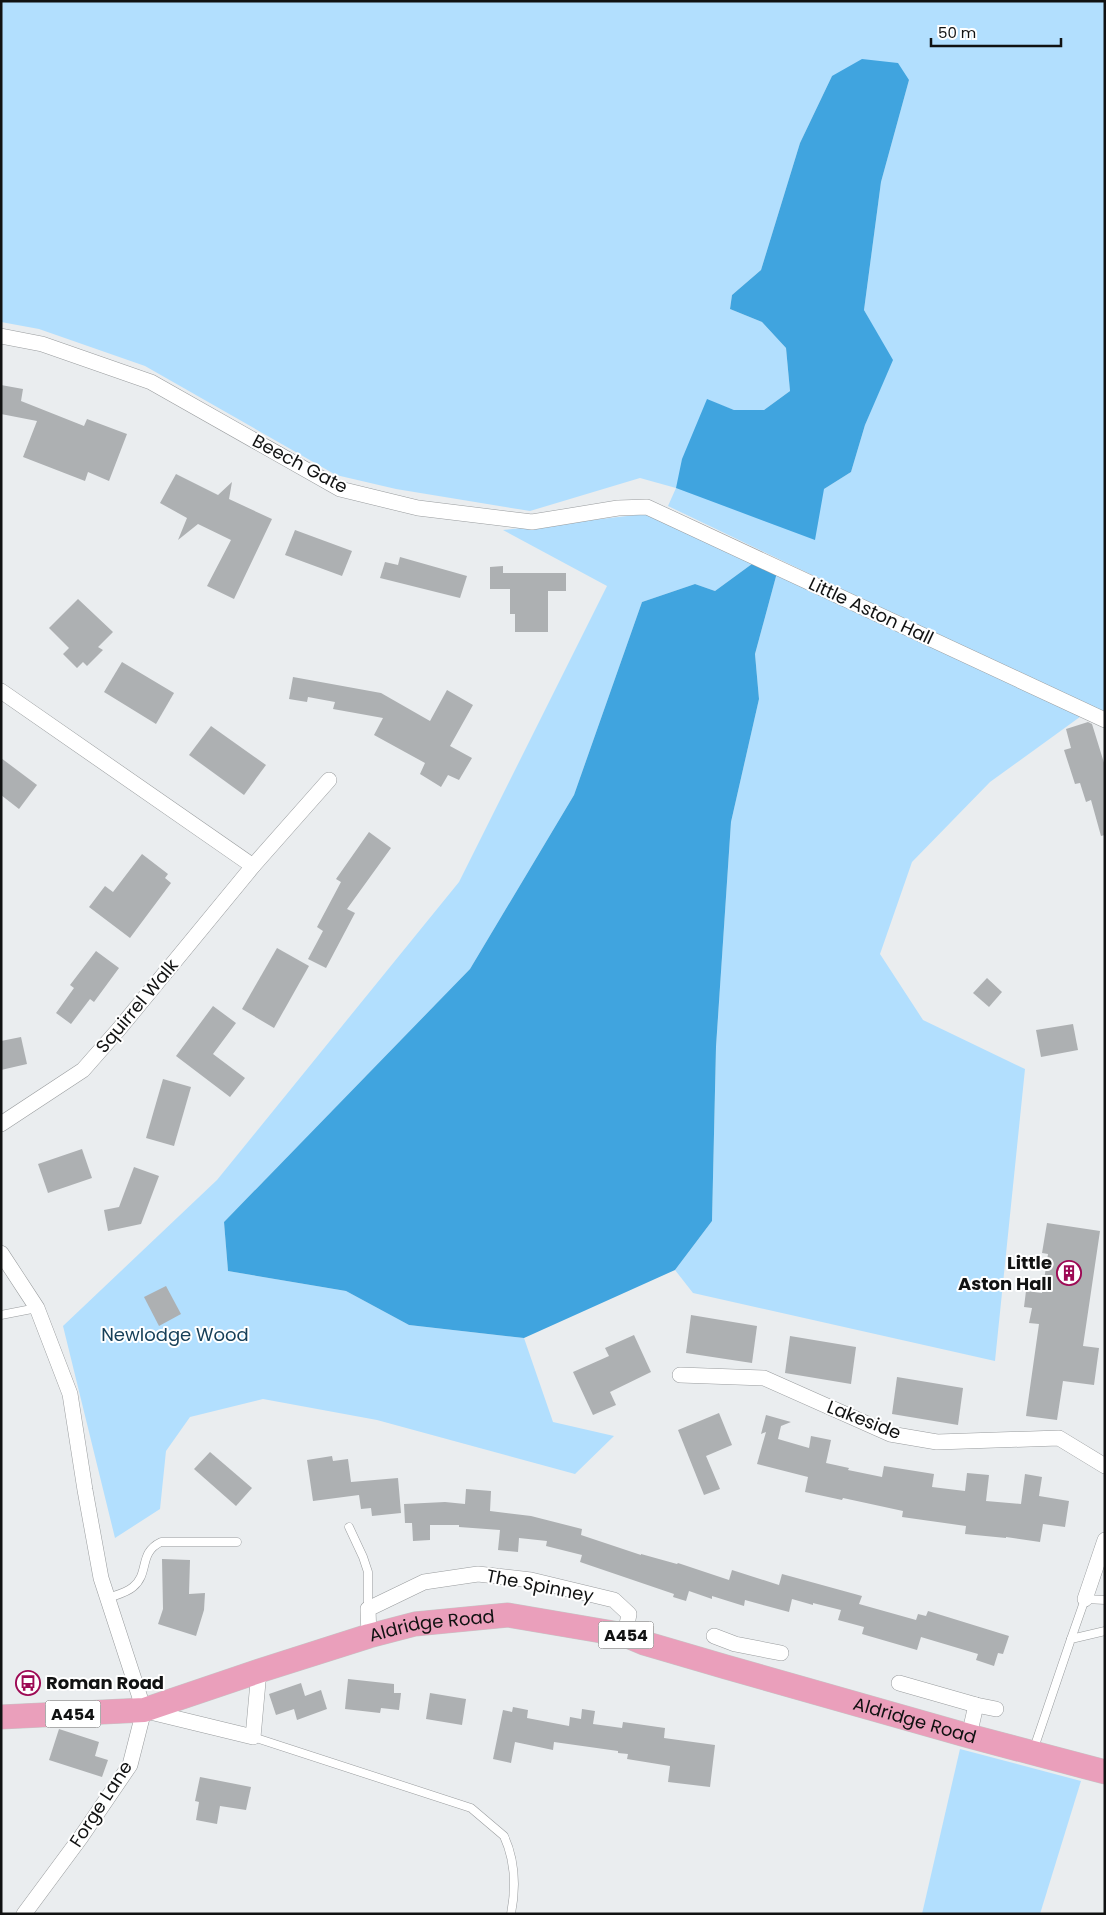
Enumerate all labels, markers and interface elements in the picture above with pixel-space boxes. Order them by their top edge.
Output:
scale bar [931,15,1061,47]
text: 50 m [938,22,976,43]
street label: Beech Gate [248,428,352,499]
street label: Little Aston Hall [805,571,938,650]
street label: Squirrel Walk [90,953,184,1058]
place label: Little Aston Hall [958,1250,1052,1296]
building icon: Little Aston Hall [1056,1260,1082,1286]
park label: Newlodge Wood [101,1322,249,1347]
street label: Lakeside [824,1394,905,1445]
street label: The Spinney [484,1563,596,1608]
street label: Aldridge Road [366,1603,496,1648]
road number: A454 [598,1622,654,1648]
bus stop icon: Roman Road [15,1670,41,1696]
place label: Roman Road [46,1670,164,1695]
street label: Aldridge Road [850,1691,979,1749]
road number: A454 [46,1700,100,1728]
street label: Forge Lane [63,1756,138,1852]

